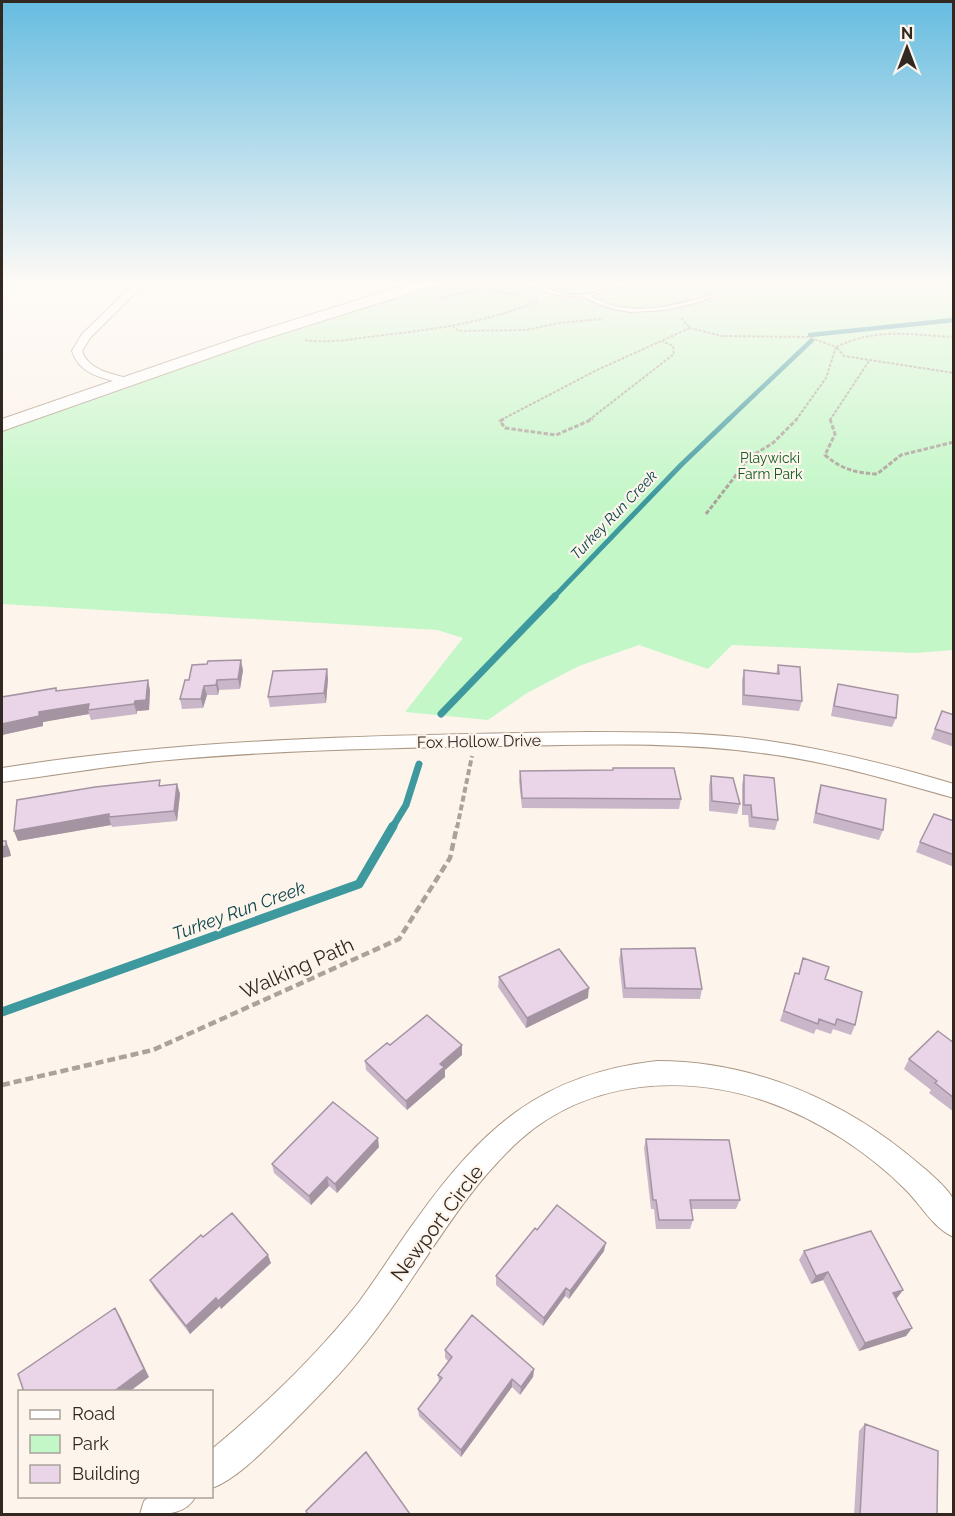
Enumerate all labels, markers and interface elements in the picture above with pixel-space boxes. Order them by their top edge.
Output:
north arrow [877,18,937,78]
text: N [901,24,913,43]
park label: Playwicki Farm Park [738,450,803,482]
water label: Turkey Run Creek [567,467,661,563]
street label: Fox Hollow Drive [417,731,541,752]
water label: Turkey Run Creek [169,877,309,944]
street label: Walking Path [236,932,358,1004]
street label: Newport Circle [386,1160,489,1286]
legend [18,1390,213,1498]
text: Road [72,1403,115,1424]
text: Park [72,1433,109,1454]
text: Building [72,1463,140,1484]

